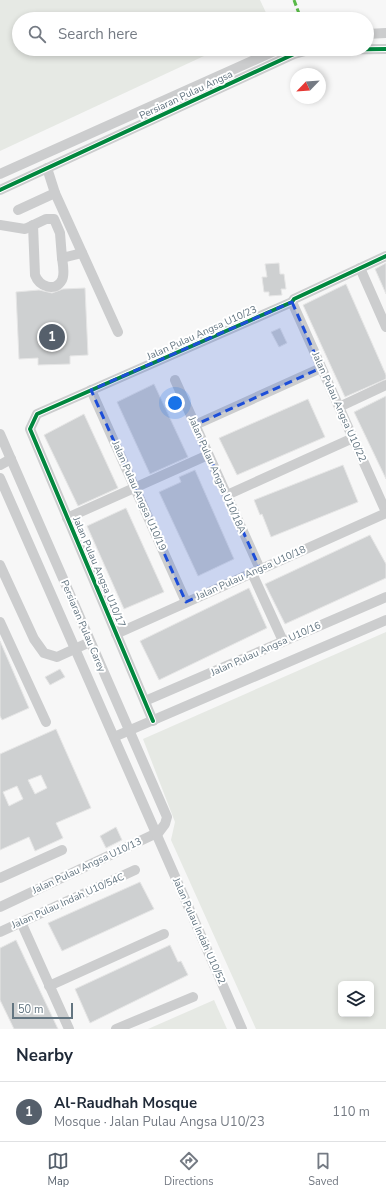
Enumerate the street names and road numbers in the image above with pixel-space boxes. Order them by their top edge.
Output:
street label: Persiaran Pulau Angsa [137,67,235,123]
street label: Jalan Pulau Angsa U10/23 [144,302,259,364]
street label: Jalan Pulau Angsa U10/22 [308,349,370,464]
street label: Jalan Pulau Angsa U10/18A [185,414,249,536]
street label: Jalan Pulau Angsa U10/19 [108,438,170,553]
street label: Jalan Pulau Angsa U10/17 [69,514,129,630]
street label: Jalan Pulau Angsa U10/18 [193,542,308,604]
street label: Persiaran Pulau Carey [57,578,109,675]
street label: Jalan Pulau Angsa U10/16 [208,618,323,680]
street label: Jalan Pulau Angsa U10/13 [29,835,144,898]
street label: Jalan Pulau Indah U10/54C [9,870,127,933]
street label: Jalan Pulau Indah U10/52 [169,875,229,986]

